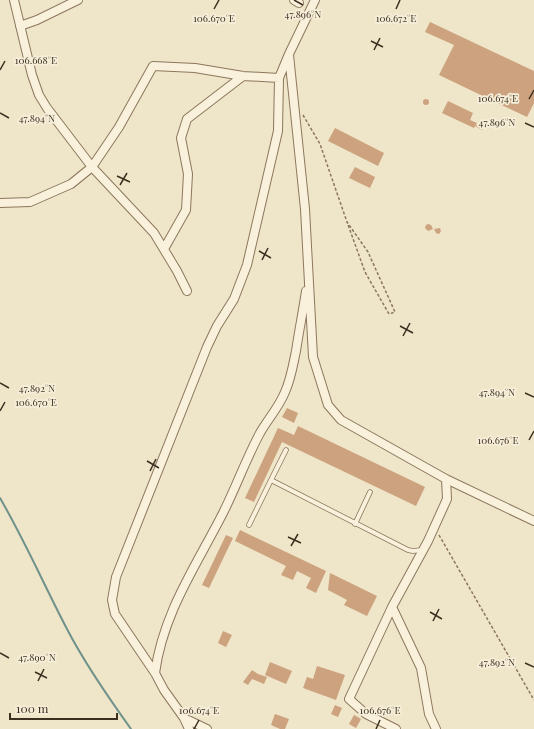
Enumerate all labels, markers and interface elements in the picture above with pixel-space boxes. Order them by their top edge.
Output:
text: 47.896°N [285,7,321,21]
text: 106.670°E [193,11,235,25]
text: 106.672°E [376,11,416,25]
text: 106.668°E [15,53,57,67]
text: 106.674°E [478,91,518,105]
text: 47.894°N [19,111,55,125]
text: 47.896°N [479,115,515,129]
text: 47.892°N [19,381,55,395]
text: 47.894°N [479,385,515,399]
text: 106.670°E [15,395,57,409]
text: 106.676°E [477,433,519,447]
text: 47.890°N [18,650,56,664]
text: 47.892°N [479,655,515,669]
scale bar [10,695,117,721]
text: 100 m [16,700,49,716]
text: 106.674°E [179,703,219,717]
text: 106.676°E [359,703,401,717]

